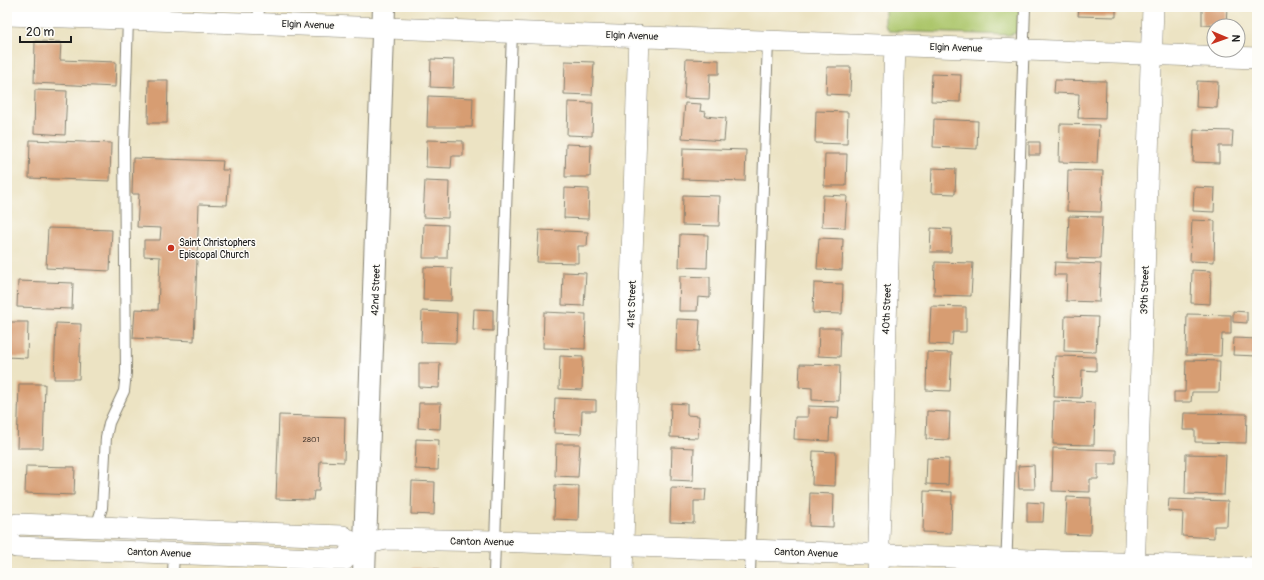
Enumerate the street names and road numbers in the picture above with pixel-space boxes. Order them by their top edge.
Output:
street label: Elgin Avenue [281,18,335,32]
street label: Elgin Avenue [605,29,659,43]
street label: Elgin Avenue [929,41,983,55]
street label: 42nd Street [369,263,383,316]
street label: 39th Street [1138,265,1152,315]
street label: 41st Street [625,279,639,328]
street label: 40th Street [880,283,894,335]
street label: Canton Avenue [450,535,514,549]
street label: Canton Avenue [127,546,191,560]
street label: Canton Avenue [774,546,838,560]

